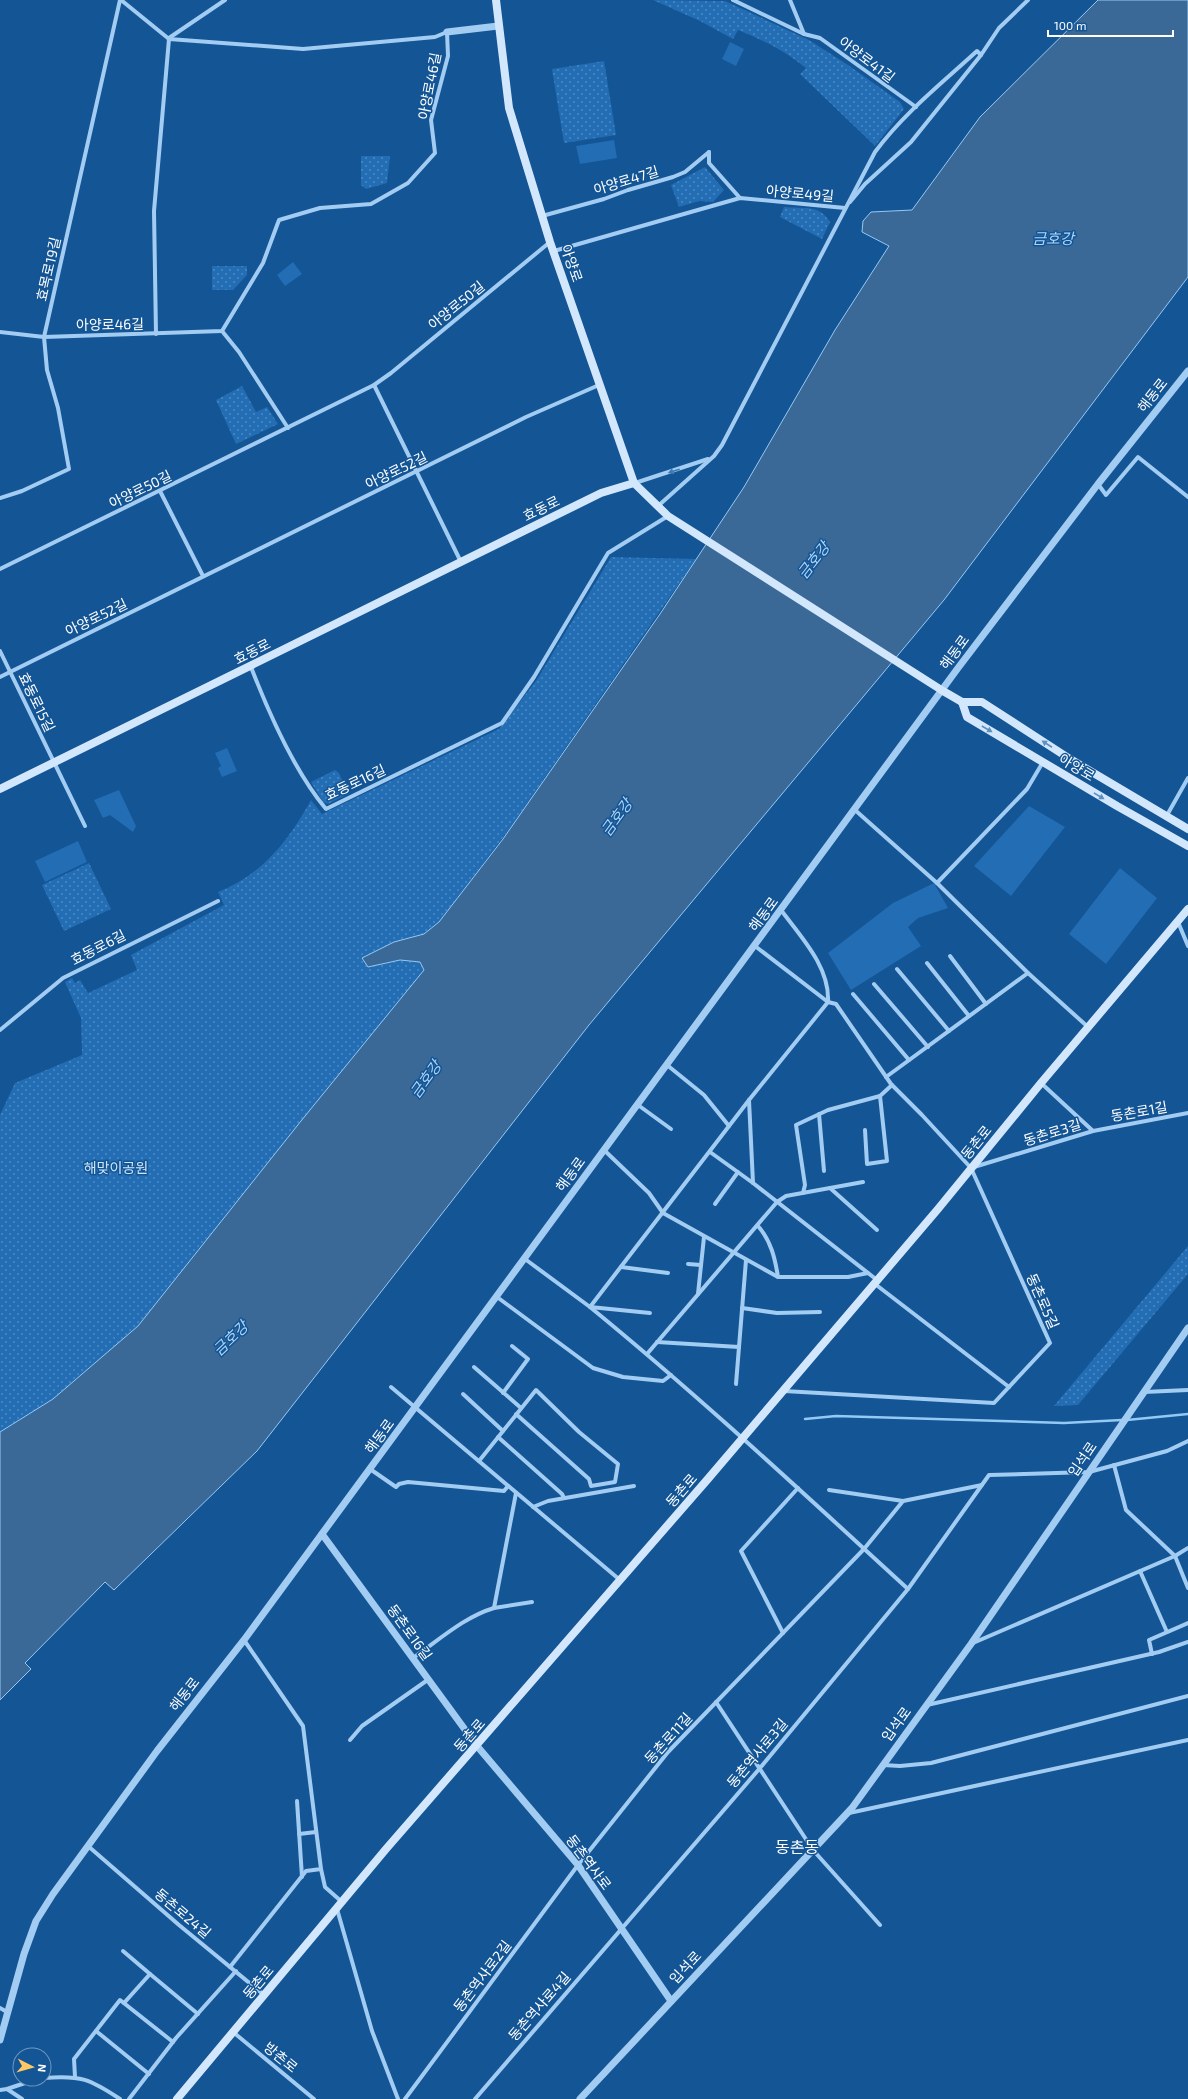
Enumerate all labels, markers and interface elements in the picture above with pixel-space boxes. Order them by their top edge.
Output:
scale bar [1048,12,1173,38]
text: 100 m [1054,18,1086,32]
street label: 아양로41길 [836,32,898,86]
street label: 아양로46길 [414,51,444,121]
street label: 아양로47길 [591,162,661,198]
street label: 아양로49길 [765,182,835,204]
water label: 금호강 [1032,229,1076,247]
street label: 효목로19길 [32,235,64,303]
street label: 아양로 [558,242,586,284]
street label: 아양로50길 [424,277,488,333]
street label: 아양로46길 [76,315,144,333]
street label: 해동로 [1133,374,1171,415]
street label: 아양로52길 [362,448,430,492]
street label: 아양로50길 [106,467,174,511]
one-way arrow [667,468,679,474]
street label: 효동로 [520,492,562,524]
water label: 금호강 [793,536,834,582]
street label: 아양로52길 [62,595,130,639]
street label: 해동로 [936,631,972,673]
street label: 효동로 [231,635,273,667]
street label: 효동로15길 [15,669,59,735]
one-way arrow [981,725,993,732]
one-way arrow [1042,740,1052,748]
street label: 아양로 [1056,750,1098,784]
street label: 효동로16길 [322,761,388,803]
one-way arrow [1093,792,1105,799]
water label: 금호강 [597,793,637,839]
street label: 해동로 [745,893,781,935]
street label: 효동로6길 [68,926,128,968]
water label: 금호강 [406,1055,446,1101]
street label: 동촌로1길 [1109,1098,1169,1124]
street label: 동촌로3길 [1021,1115,1083,1149]
street label: 동촌로 [957,1122,995,1162]
street label: 해동로 [552,1153,588,1195]
park label: 해맞이공원 [84,1159,148,1176]
street label: 동촌로5길 [1023,1271,1063,1331]
water label: 금호강 [209,1316,253,1359]
street label: 해동로 [361,1415,397,1457]
street label: 입석로 [1064,1438,1100,1480]
street label: 동촌로 [662,1470,700,1510]
street label: 동촌로16길 [384,1601,436,1663]
street label: 해동로 [165,1673,203,1714]
street label: 입석로 [878,1703,914,1745]
street label: 동촌로11길 [641,1709,695,1767]
street label: 동촌로 [450,1715,488,1755]
street label: 동촌역사로3길 [723,1715,791,1791]
street label: 동촌역사로 [563,1831,615,1893]
district label: 동촌동 [775,1837,819,1856]
street label: 동촌로24길 [151,1885,215,1941]
street label: 동촌역사로2길 [450,1937,514,2015]
street label: 입석로 [666,1947,704,1987]
street label: 동촌로 [239,1962,277,2002]
street label: 동촌역사로4길 [504,1968,574,2044]
street label: 방촌로 [261,2038,301,2076]
north arrow [12,2047,52,2087]
text: N [36,2063,49,2073]

